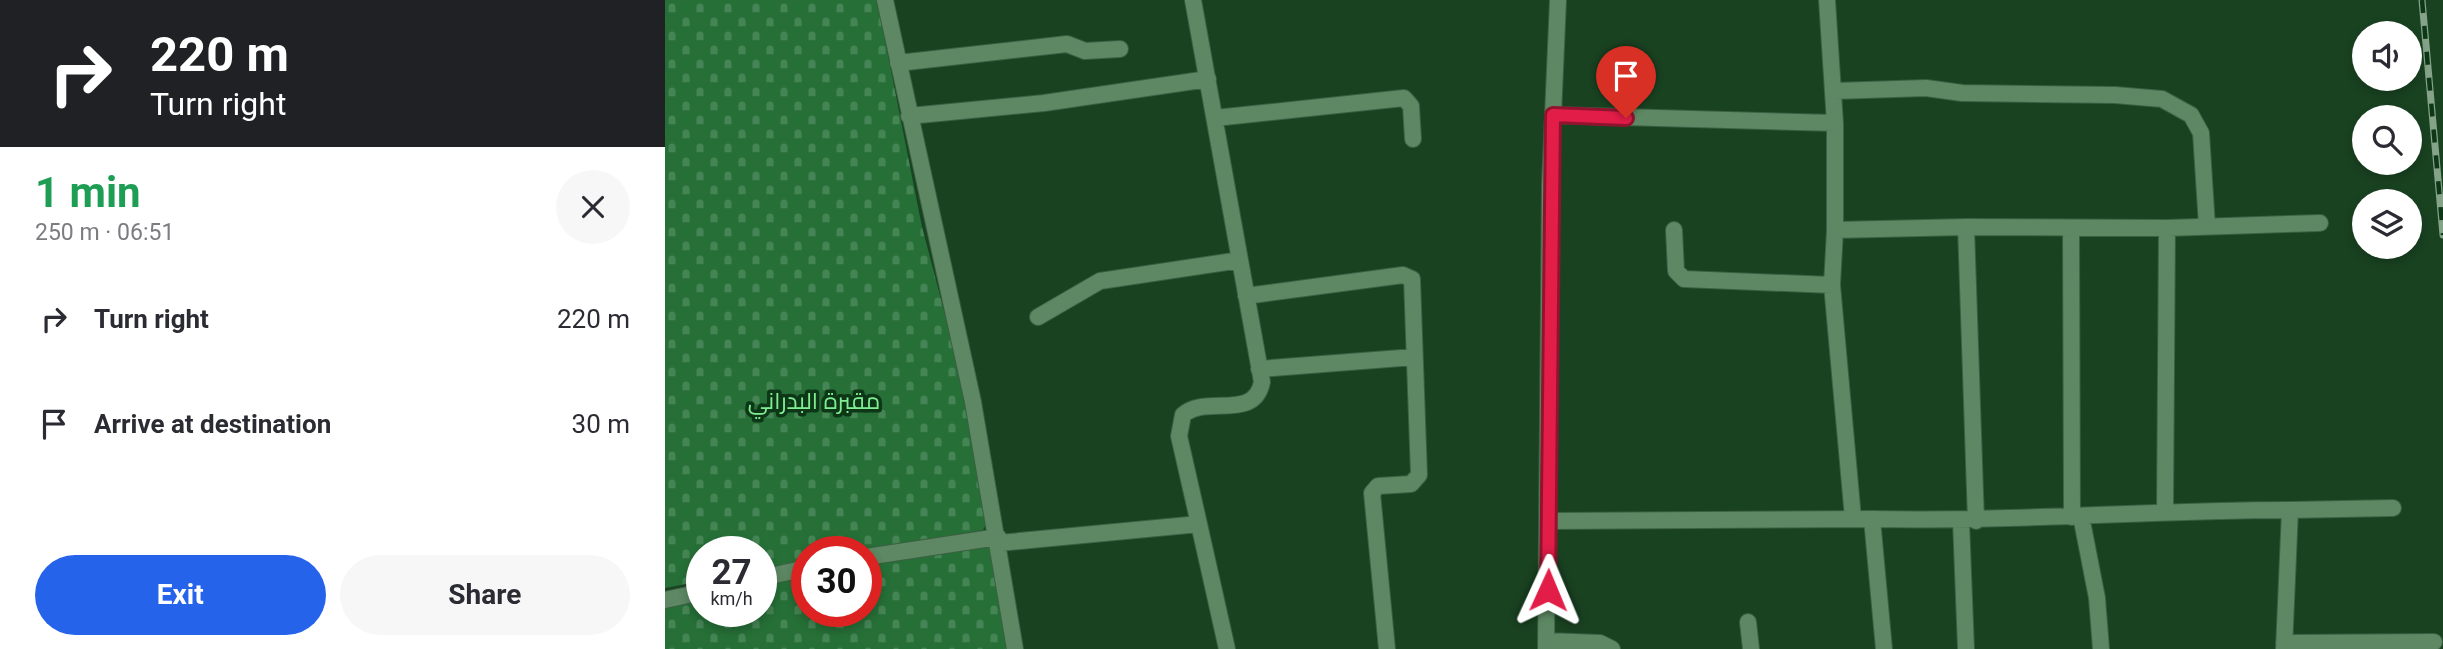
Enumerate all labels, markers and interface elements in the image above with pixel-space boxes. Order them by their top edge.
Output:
map controls [2352,21,2422,259]
button: sound [2352,21,2422,91]
text: 220 m [150,26,289,83]
icon: right [35,28,126,119]
pin [1596,46,1656,118]
icon: arrive [1607,57,1645,95]
text: Turn right [150,85,286,123]
button: search [2352,105,2422,175]
text: 1 min [35,168,141,217]
button: close [556,170,630,244]
button: layers [2352,189,2422,259]
text: 250 m · 06:51 [35,219,174,246]
icon: right [35,300,73,338]
text: Turn right [94,304,209,334]
text: 220 m [557,304,630,334]
park label: مقبرة البدراني [748,388,880,419]
icon: arrive [35,405,73,443]
text: Arrive at destination [94,409,331,439]
text: 30 m [572,409,630,439]
speed limit sign: 30 [791,536,882,627]
text: 27 [711,552,752,593]
position arrow [1511,553,1585,627]
button: Exit [35,555,326,635]
button: Share [340,555,630,635]
text: km/h [710,588,753,609]

